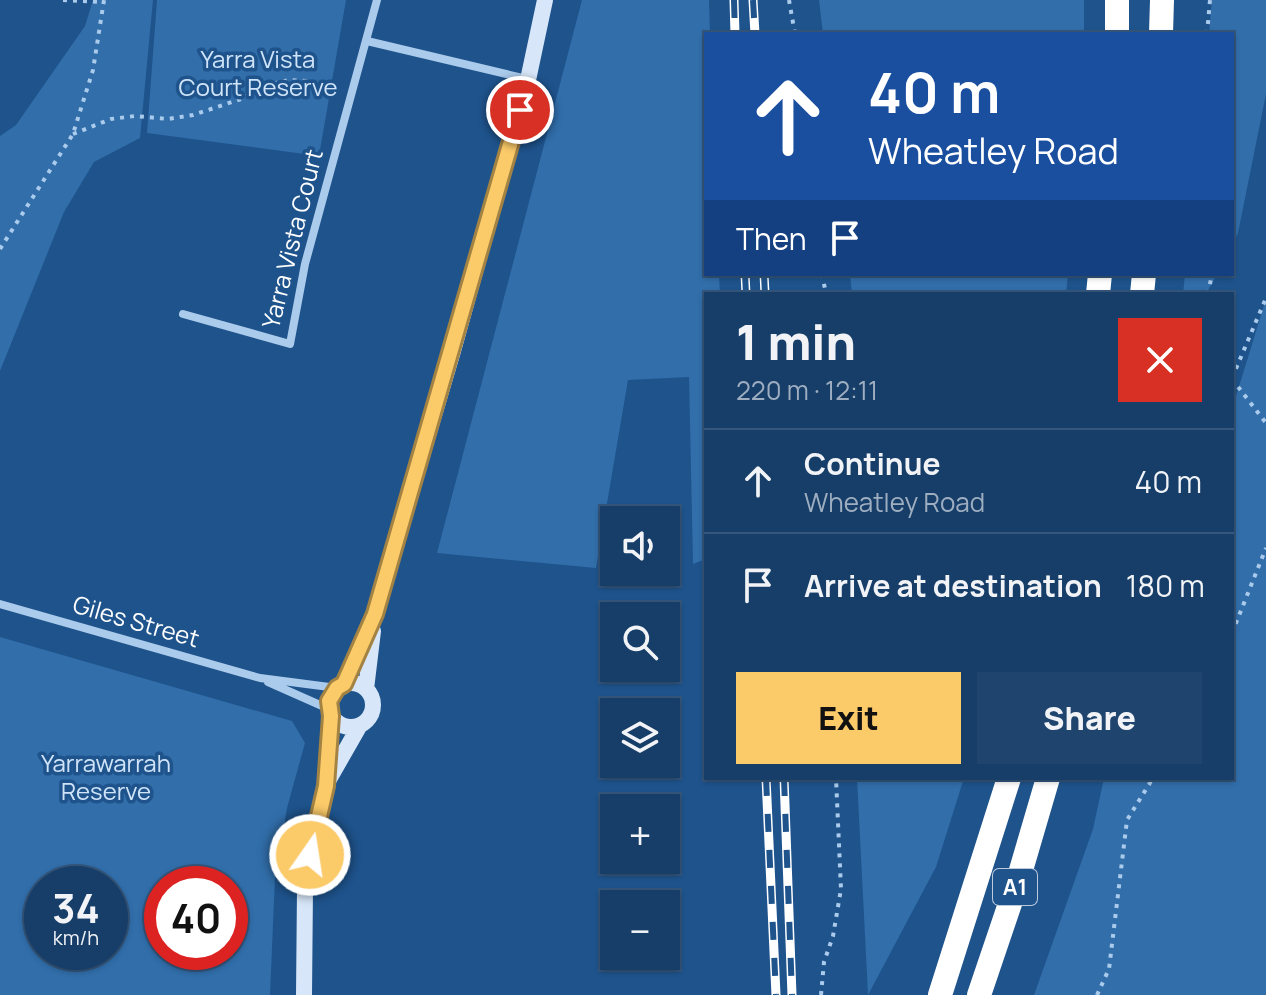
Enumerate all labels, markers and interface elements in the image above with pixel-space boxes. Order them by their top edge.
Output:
park label: Yarra Vista Court Reserve [179,42,337,103]
text: 40 m [868,53,1000,130]
icon: ahead [736,64,840,168]
pin [486,76,554,144]
icon: arrive [498,88,542,132]
text: Wheatley Road [868,126,1119,175]
street label: Yarra Vista Court [253,146,330,332]
icon: arrive [823,216,867,260]
text: Then [736,218,807,259]
text: 1 min [736,309,856,374]
button: close [1118,318,1202,402]
text: 220 m · 12:11 [736,372,878,408]
text: Continue [804,443,940,484]
icon: ahead [736,459,780,503]
text: 40 m [1135,461,1202,502]
text: Wheatley Road [804,484,985,520]
map controls [600,506,680,970]
button: sound [600,506,680,586]
icon: arrive [736,563,780,607]
text: Arrive at destination [804,565,1102,606]
text: 180 m [1126,565,1205,606]
street label: Giles Street [69,587,203,654]
button: search [600,602,680,682]
button: Exit [736,672,961,764]
button: Share [977,672,1202,764]
button: layers [600,698,680,778]
park label: Yarrawarrah Reserve [41,746,171,807]
button: + [600,794,680,874]
position arrow [268,813,352,897]
speed limit sign: 40 [144,866,248,970]
road number: A1 [993,869,1037,905]
text: 34 [52,880,100,935]
button: − [600,890,680,970]
text: km/h [53,924,99,951]

